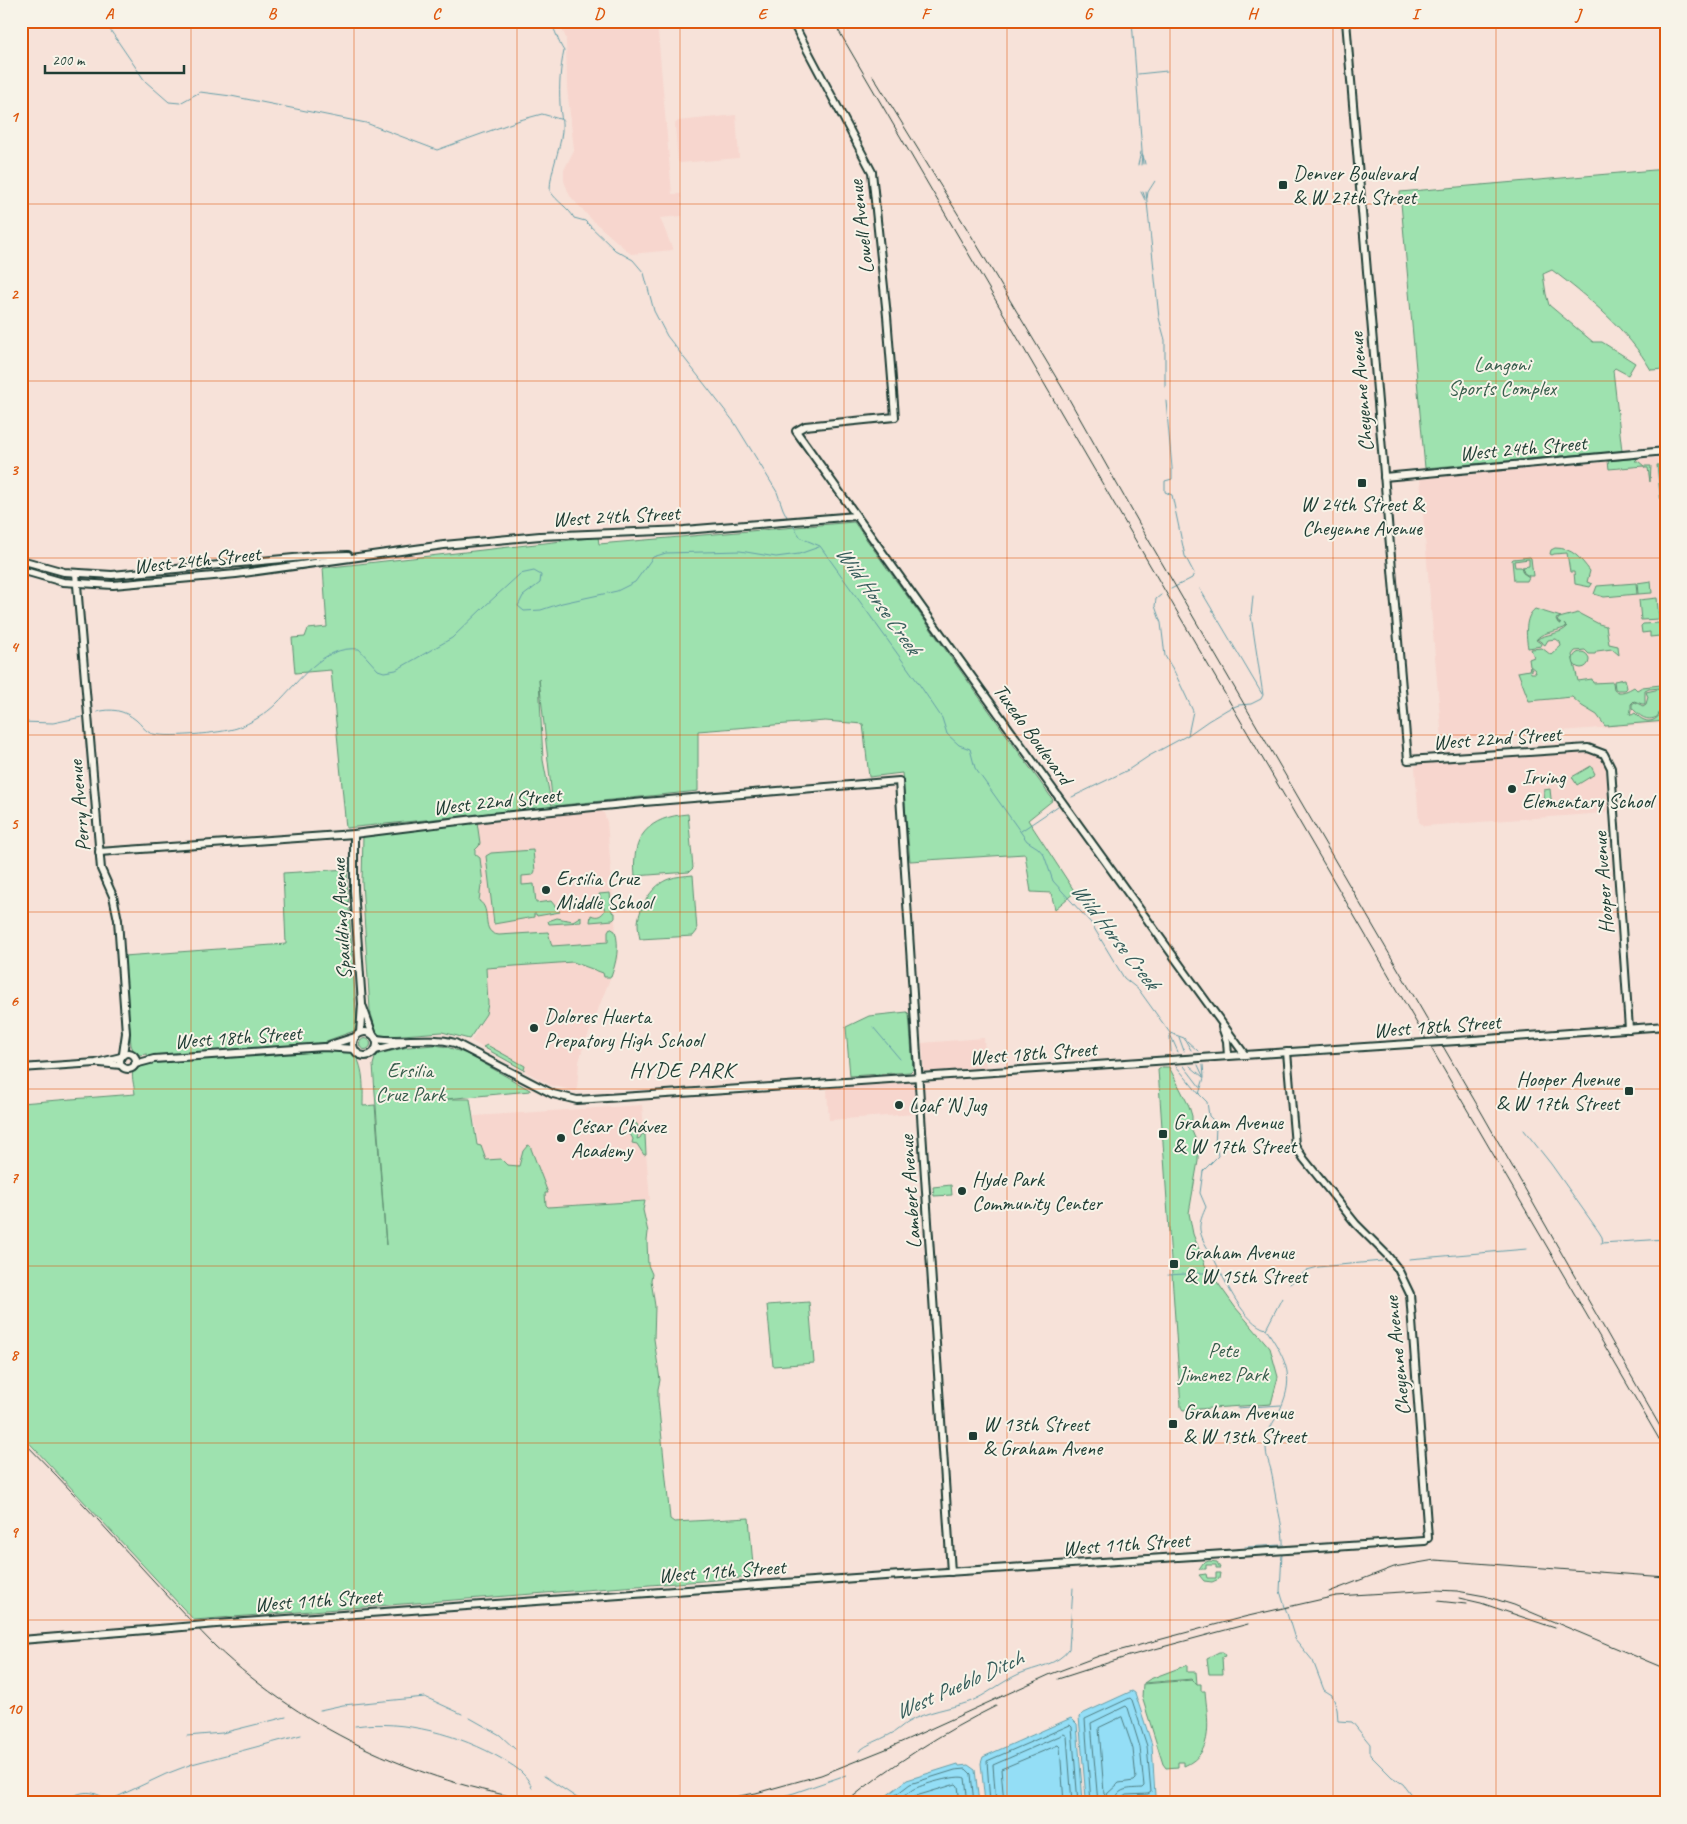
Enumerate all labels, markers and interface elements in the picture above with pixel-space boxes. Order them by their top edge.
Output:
text: A [105,4,115,24]
text: B [268,4,278,24]
text: C [432,4,442,24]
text: D [594,4,605,24]
text: E [758,4,769,24]
text: F [921,4,932,24]
text: G [1084,4,1094,24]
text: H [1247,4,1259,24]
text: I [1412,4,1422,24]
text: J [1574,4,1583,24]
scale bar [45,42,184,74]
text: 200 m [52,51,86,70]
text: 1 [10,107,19,127]
place label: Denver Boulevard & W 27th Street [1293,160,1420,210]
street label: Lowell Avenue [842,177,880,275]
marker: Denver Boulevard & W 27th Street [1277,179,1289,191]
text: 2 [10,284,19,304]
street label: Cheyenne Avenue [1343,330,1379,453]
park label: Langoni Sports Complex [1448,351,1558,401]
street label: West 24th Street [1459,429,1589,466]
text: 3 [10,460,19,480]
marker: W 24th Street & Cheyenne Avenue [1356,477,1368,489]
place label: W 24th Street & Cheyenne Avenue [1301,491,1426,541]
street label: West 24th Street [552,500,682,532]
street label: West 24th Street [132,540,264,580]
water label: Wild Horse Creek [829,540,929,663]
text: 4 [10,637,19,657]
street label: Tuxedo Boulevard [988,678,1080,792]
street label: West 22nd Street [1432,720,1564,755]
street label: Perry Avenue [62,758,96,853]
place label: Irving Elementary School [1522,764,1657,814]
street label: West 22nd Street [432,781,564,821]
marker: Irving Elementary School [1506,783,1518,795]
text: 5 [11,814,20,834]
street label: Hooper Avenue [1586,830,1620,935]
street label: Spaulding Avenue [325,857,357,980]
place label: Ersilia Cruz Middle School [556,865,656,915]
water label: Wild Horse Creek [1065,877,1168,998]
marker: Ersilia Cruz Middle School [540,884,552,896]
text: 6 [10,991,19,1011]
place label: Dolores Huerta Prepatory High School [544,1003,706,1053]
street label: West 18th Street [1373,1008,1503,1043]
street label: West 18th Street [174,1019,304,1054]
marker: Dolores Huerta Prepatory High School [528,1022,540,1034]
street label: West 18th Street [969,1035,1099,1070]
district label: HYDE PARK [629,1056,738,1084]
park label: Ersilia Cruz Park [375,1057,447,1107]
place label: Hooper Avenue & W 17th Street [1496,1066,1621,1116]
marker: Hooper Avenue & W 17th Street [1623,1085,1635,1097]
place label: Loaf 'N Jug [909,1092,988,1118]
marker: Loaf 'N Jug [893,1099,905,1111]
place label: Graham Avenue & W 17th Street [1173,1109,1298,1159]
place label: César Chávez Academy [571,1113,668,1163]
marker: Graham Avenue & W 17th Street [1157,1128,1169,1140]
marker: César Chávez Academy [555,1132,567,1144]
street label: Lambert Avenue [893,1133,927,1250]
place label: Hyde Park Community Center [972,1166,1103,1216]
text: 7 [10,1168,19,1188]
marker: Hyde Park Community Center [956,1185,968,1197]
place label: Graham Avenue & W 15th Street [1184,1239,1309,1289]
marker: Graham Avenue & W 15th Street [1168,1258,1180,1270]
street label: Cheyenne Avenue [1378,1294,1416,1417]
park label: Pete Jimenez Park [1177,1337,1270,1387]
text: 8 [10,1345,19,1365]
place label: Graham Avenue & W 13th Street [1183,1399,1308,1449]
place label: W 13th Street & Graham Avene [983,1411,1104,1461]
marker: Graham Avenue & W 13th Street [1167,1418,1179,1430]
marker: W 13th Street & Graham Avene [967,1430,979,1442]
text: 9 [10,1522,19,1542]
street label: West 11th Street [1062,1526,1192,1561]
street label: West 11th Street [658,1553,788,1588]
street label: West 11th Street [254,1582,384,1617]
water label: West Pueblo Ditch [891,1644,1029,1726]
text: 10 [7,1699,23,1719]

